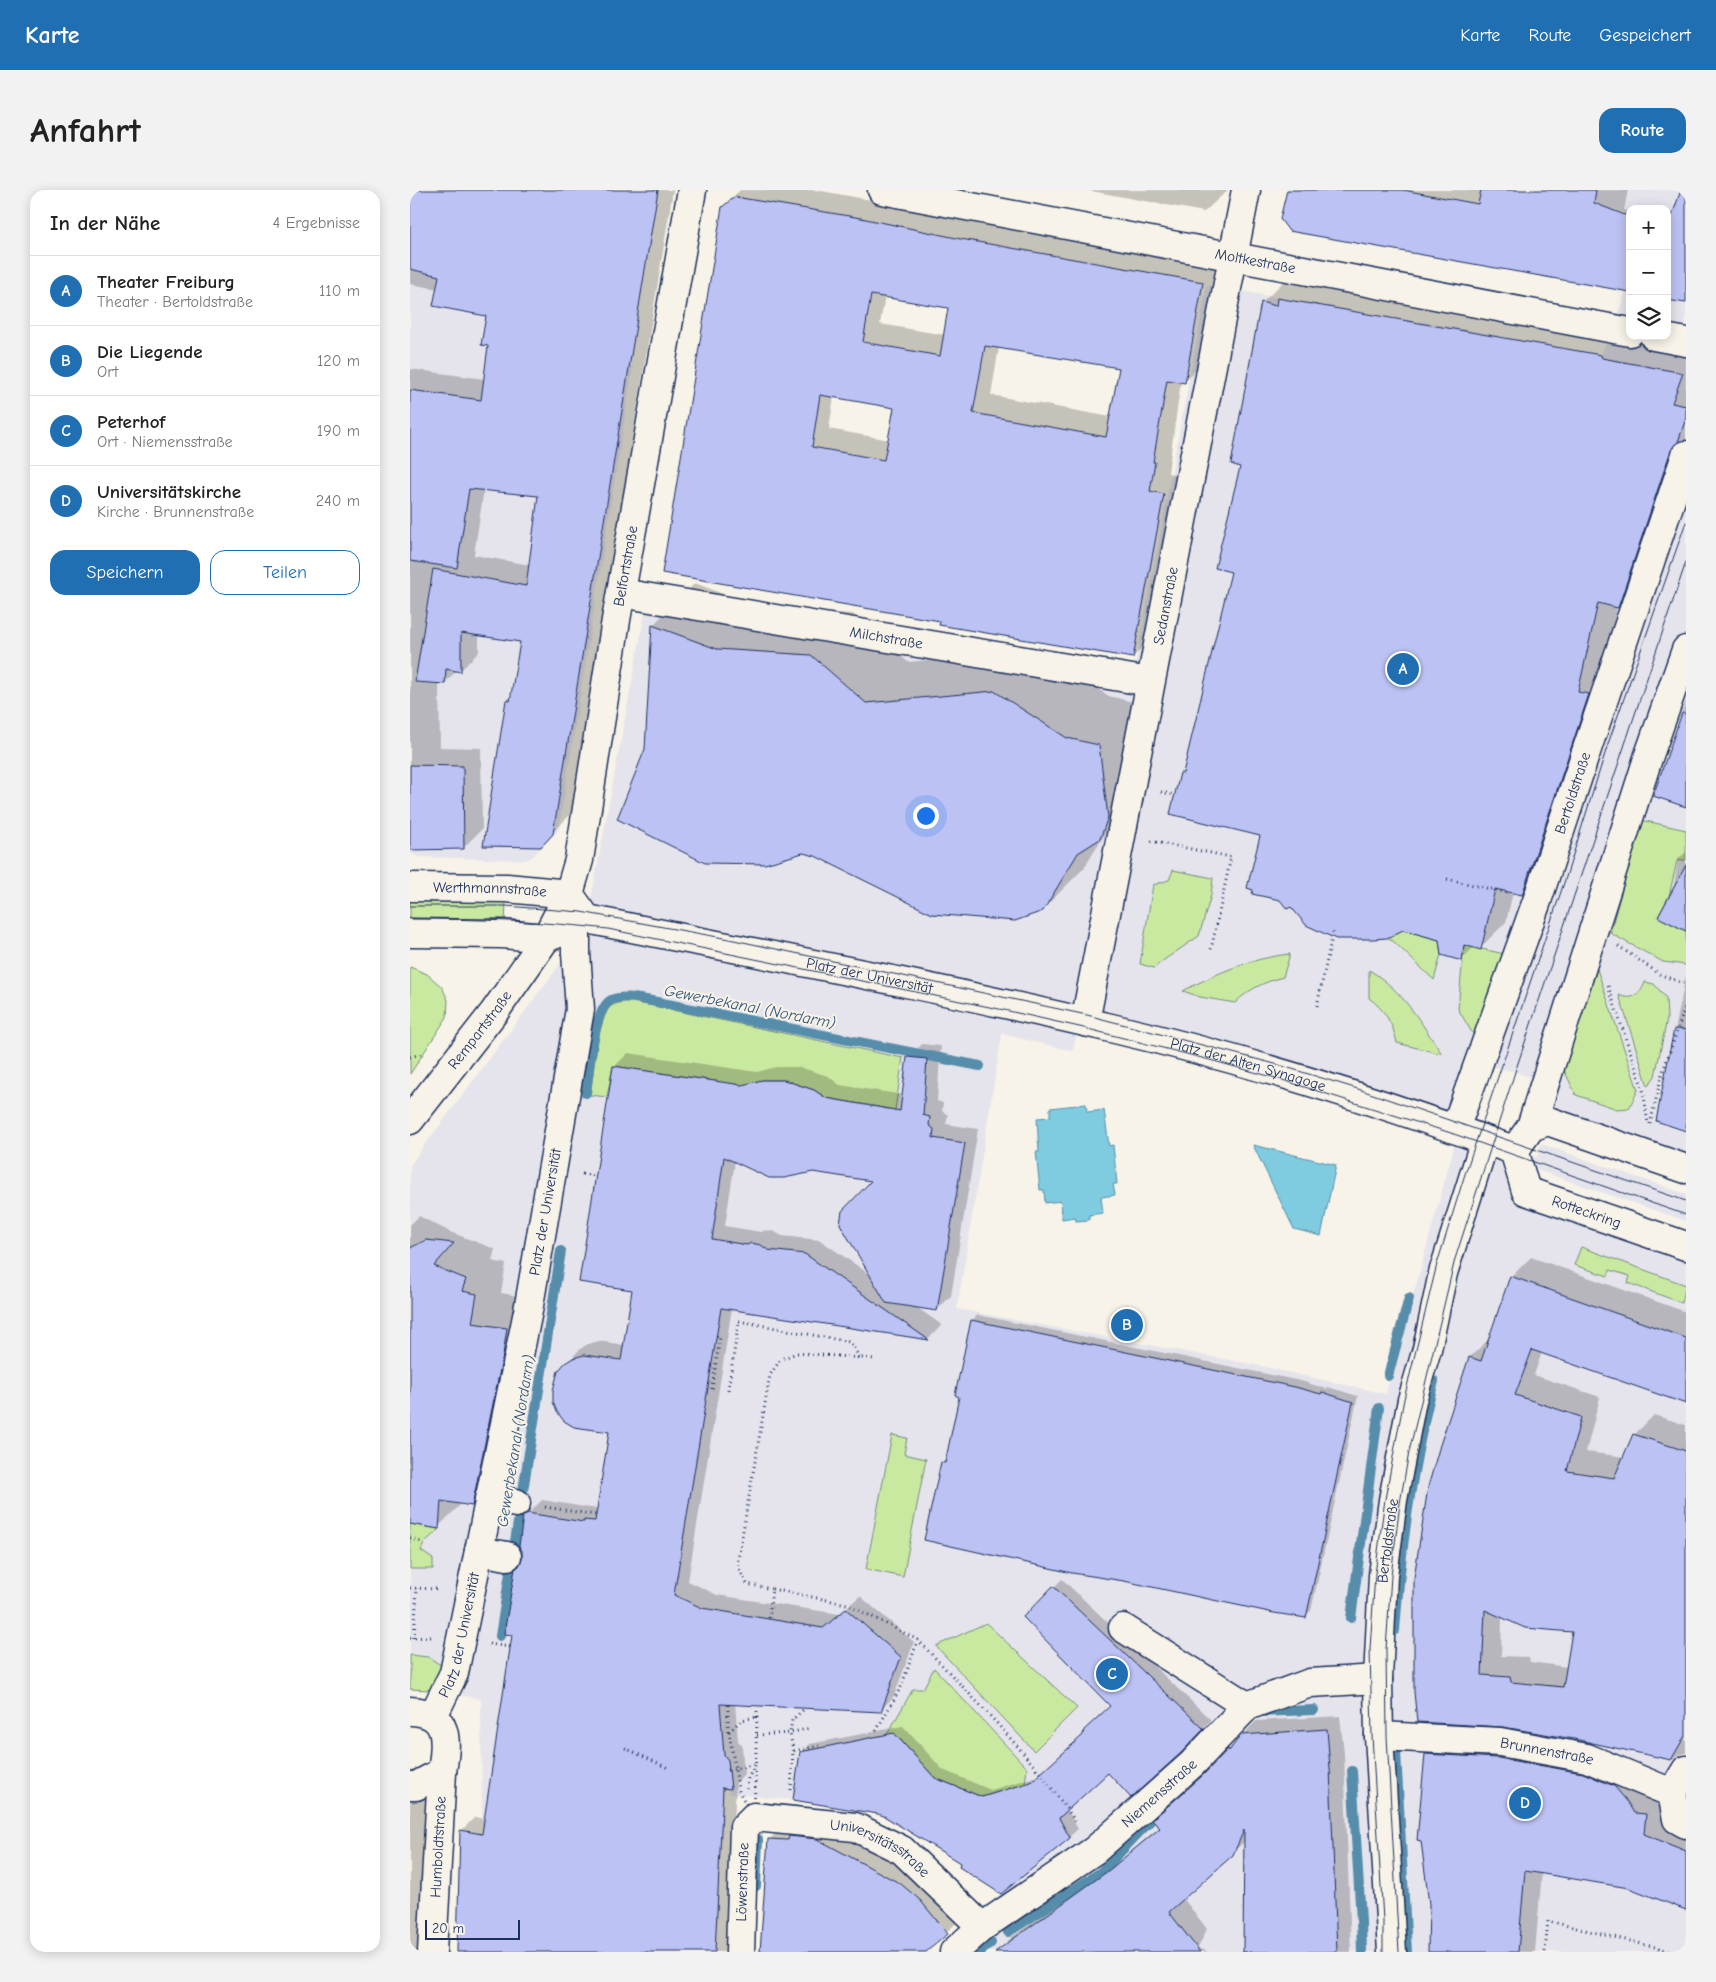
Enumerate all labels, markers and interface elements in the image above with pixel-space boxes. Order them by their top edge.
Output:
text: Karte [25,21,79,49]
text: Karte [1460,25,1500,46]
text: Route [1528,25,1571,46]
text: Gespeichert [1599,25,1691,46]
button: Route [1599,108,1686,153]
text: Anfahrt [30,110,141,151]
map controls [1626,205,1671,340]
button: + [1626,205,1671,250]
text: In der Nähe [50,211,160,235]
text: 4 Ergebnisse [273,214,360,232]
street label: Moltkestraße [1213,244,1298,277]
button: − [1626,250,1671,295]
text: Theater Freiburg [97,271,235,293]
text: A [62,282,70,300]
text: 110 m [319,282,360,300]
text: Theater · Bertoldstraße [97,293,253,311]
button: layers [1626,295,1671,340]
text: Die Liegende [97,341,203,363]
text: B [61,352,71,370]
text: 120 m [317,352,360,370]
text: Ort [97,363,118,381]
text: Peterhof [97,411,165,433]
text: C [61,422,71,440]
text: 190 m [317,422,360,440]
text: Ort · Niemensstraße [97,433,233,451]
text: Universitätskirche [97,481,241,503]
text: D [61,492,71,510]
text: 240 m [316,492,360,510]
text: Kirche · Brunnenstraße [97,503,254,521]
street label: Belfortstraße [610,524,642,608]
button: Speichern [50,550,200,595]
button: Teilen [210,550,360,595]
street label: Sedanstraße [1149,565,1182,646]
street label: Milchstraße [848,623,925,653]
pin: A [1387,650,1419,688]
street label: Bertoldstraße [1551,749,1595,836]
your location [913,803,939,829]
street label: Werthmannstraße [433,878,548,901]
street label: Platz der Universität [805,954,935,997]
water label: Gewerbekanal (Nordarm) [663,982,837,1032]
street label: Rempartstraße [444,987,516,1073]
street label: Platz der Alten Synagoge [1169,1034,1329,1095]
street label: Platz der Universität [525,1146,565,1277]
street label: Rotteckring [1549,1192,1624,1232]
pin: B [1111,1306,1143,1344]
water label: Gewerbekanal (Nordarm) [493,1354,539,1528]
street label: Bertoldstraße [1374,1497,1402,1584]
street label: Platz der Universität [434,1570,484,1701]
pin: C [1096,1655,1128,1693]
street label: Brunnenstraße [1499,1733,1597,1769]
street label: Niemensstraße [1118,1755,1201,1831]
pin: D [1509,1784,1541,1822]
street label: Humboldtstraße [426,1795,450,1898]
street label: Universitätsstraße [829,1816,934,1881]
street label: Löwenstraße [732,1842,753,1922]
scale bar [425,1917,520,1940]
text: 20 m [432,1920,464,1937]

